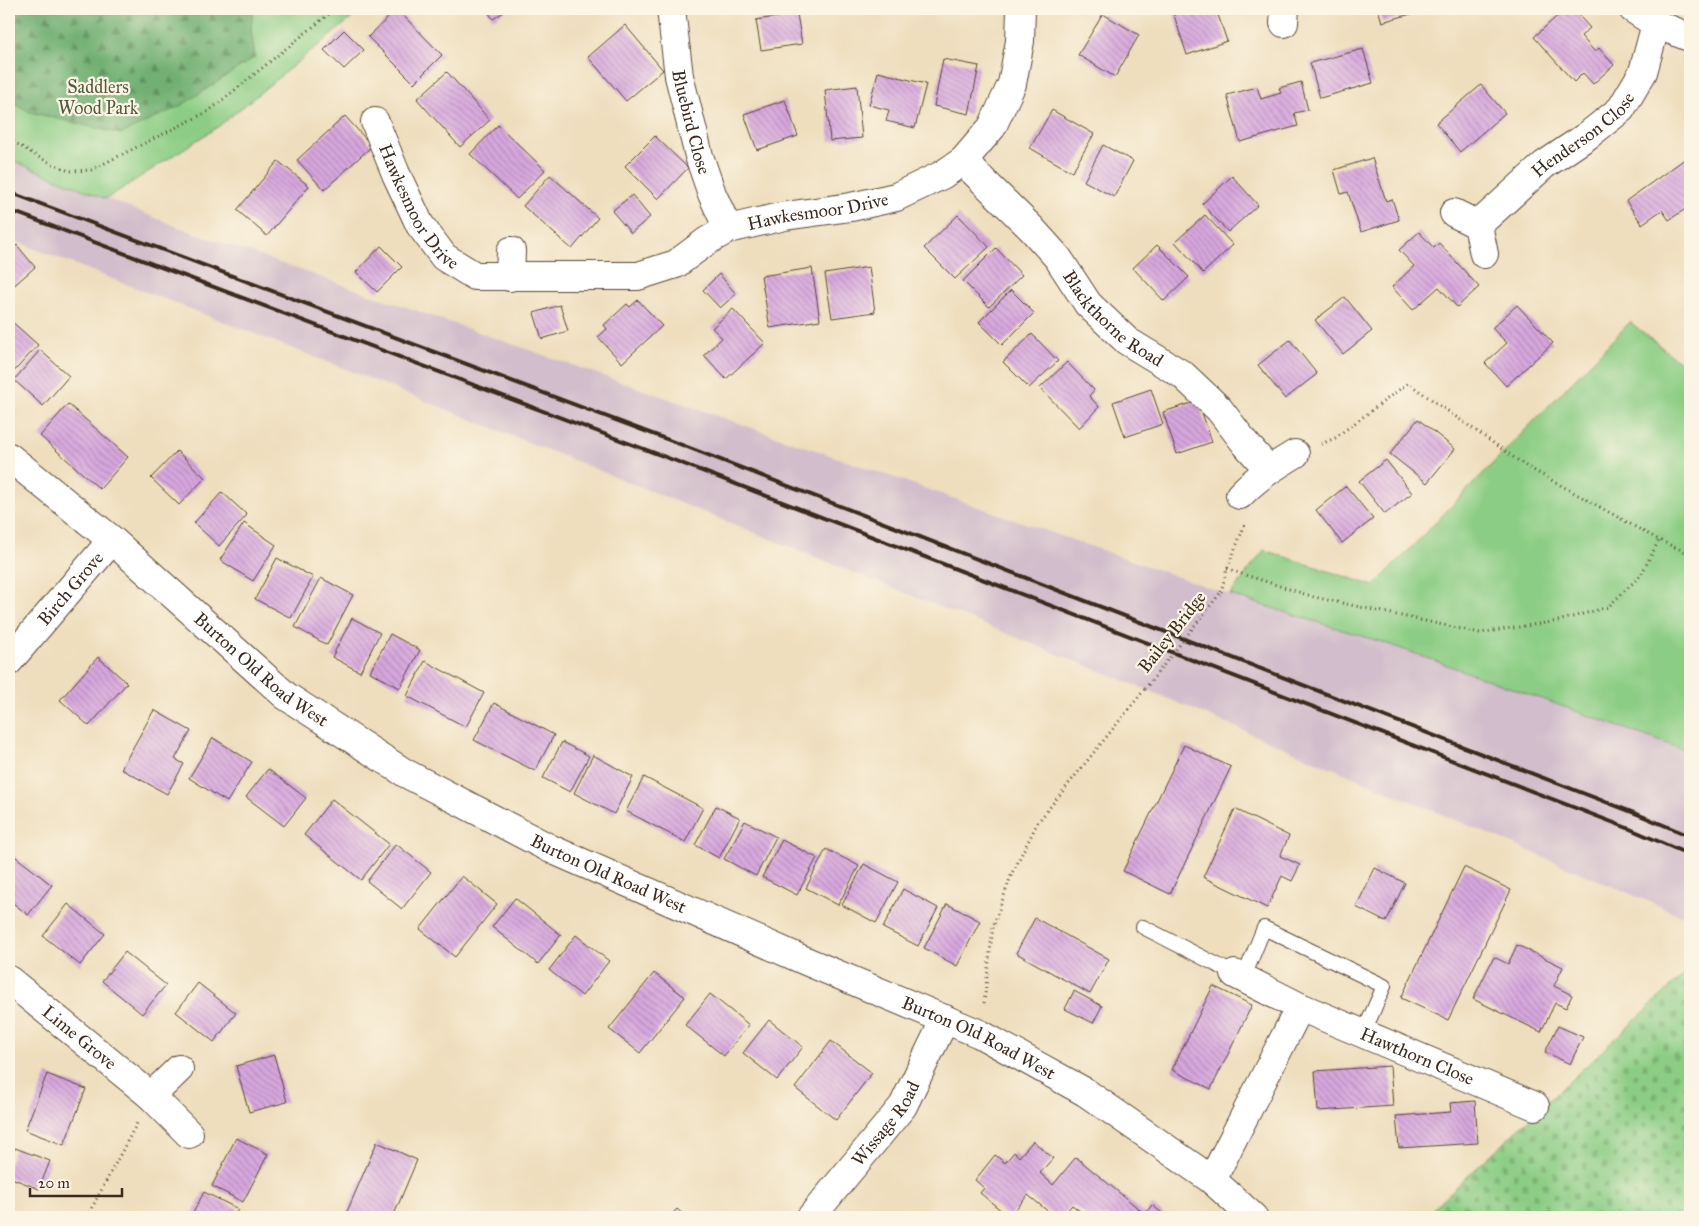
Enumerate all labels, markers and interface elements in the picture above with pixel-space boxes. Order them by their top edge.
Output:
street label: Bluebird Close [667,69,715,177]
park label: Saddlers Wood Park [58,76,139,119]
street label: Henderson Close [1527,88,1639,182]
street label: Hawkesmoor Drive [374,141,462,274]
street label: Hawkesmoor Drive [745,188,890,235]
street label: Blackthorne Road [1058,266,1167,371]
street label: Birch Grove [33,547,108,630]
street label: Bailey Bridge [1133,587,1211,678]
street label: Burton Old Road West [189,608,333,732]
street label: Burton Old Road West [527,829,690,918]
street label: Burton Old Road West [899,992,1060,1085]
street label: Lime Grove [38,1001,121,1074]
street label: Hawthorn Close [1357,1023,1477,1090]
street label: Wissage Road [847,1078,924,1171]
scale bar [30,1166,122,1198]
text: 20 m [38,1174,70,1192]

